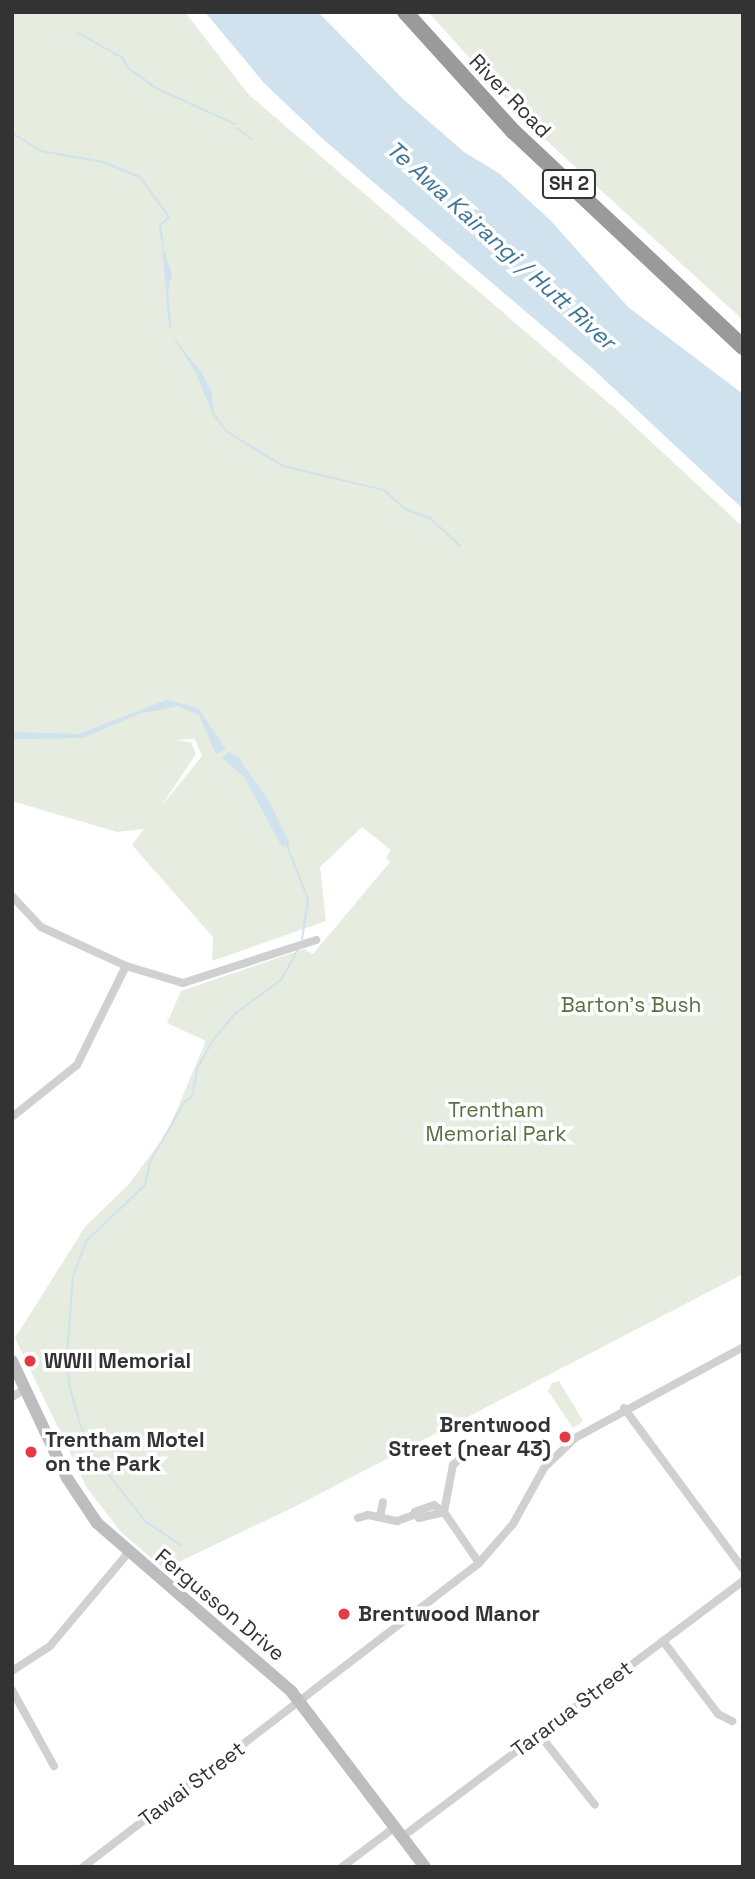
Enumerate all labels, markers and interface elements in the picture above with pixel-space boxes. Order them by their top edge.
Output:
street label: River Road [464,49,556,143]
water label: Te Awa Kairangi / Hutt River [381,135,621,355]
road number: SH 2 [541,168,597,200]
park label: Barton's Bush [561,992,701,1018]
park label: Trentham Memorial Park [426,1097,566,1147]
place label: WWII Memorial [44,1348,191,1374]
marker: WWII Memorial [22,1353,38,1369]
place label: Brentwood Street (near 43) [388,1412,551,1462]
place label: Trentham Motel on the Park [45,1427,204,1477]
marker: Brentwood Street (near 43) [557,1429,573,1445]
marker: Trentham Motel on the Park [23,1444,39,1460]
street label: Fergusson Drive [150,1544,290,1666]
place label: Brentwood Manor [358,1601,540,1627]
marker: Brentwood Manor [336,1606,352,1622]
street label: Tararua Street [507,1655,637,1763]
street label: Tawai Street [134,1736,250,1832]

